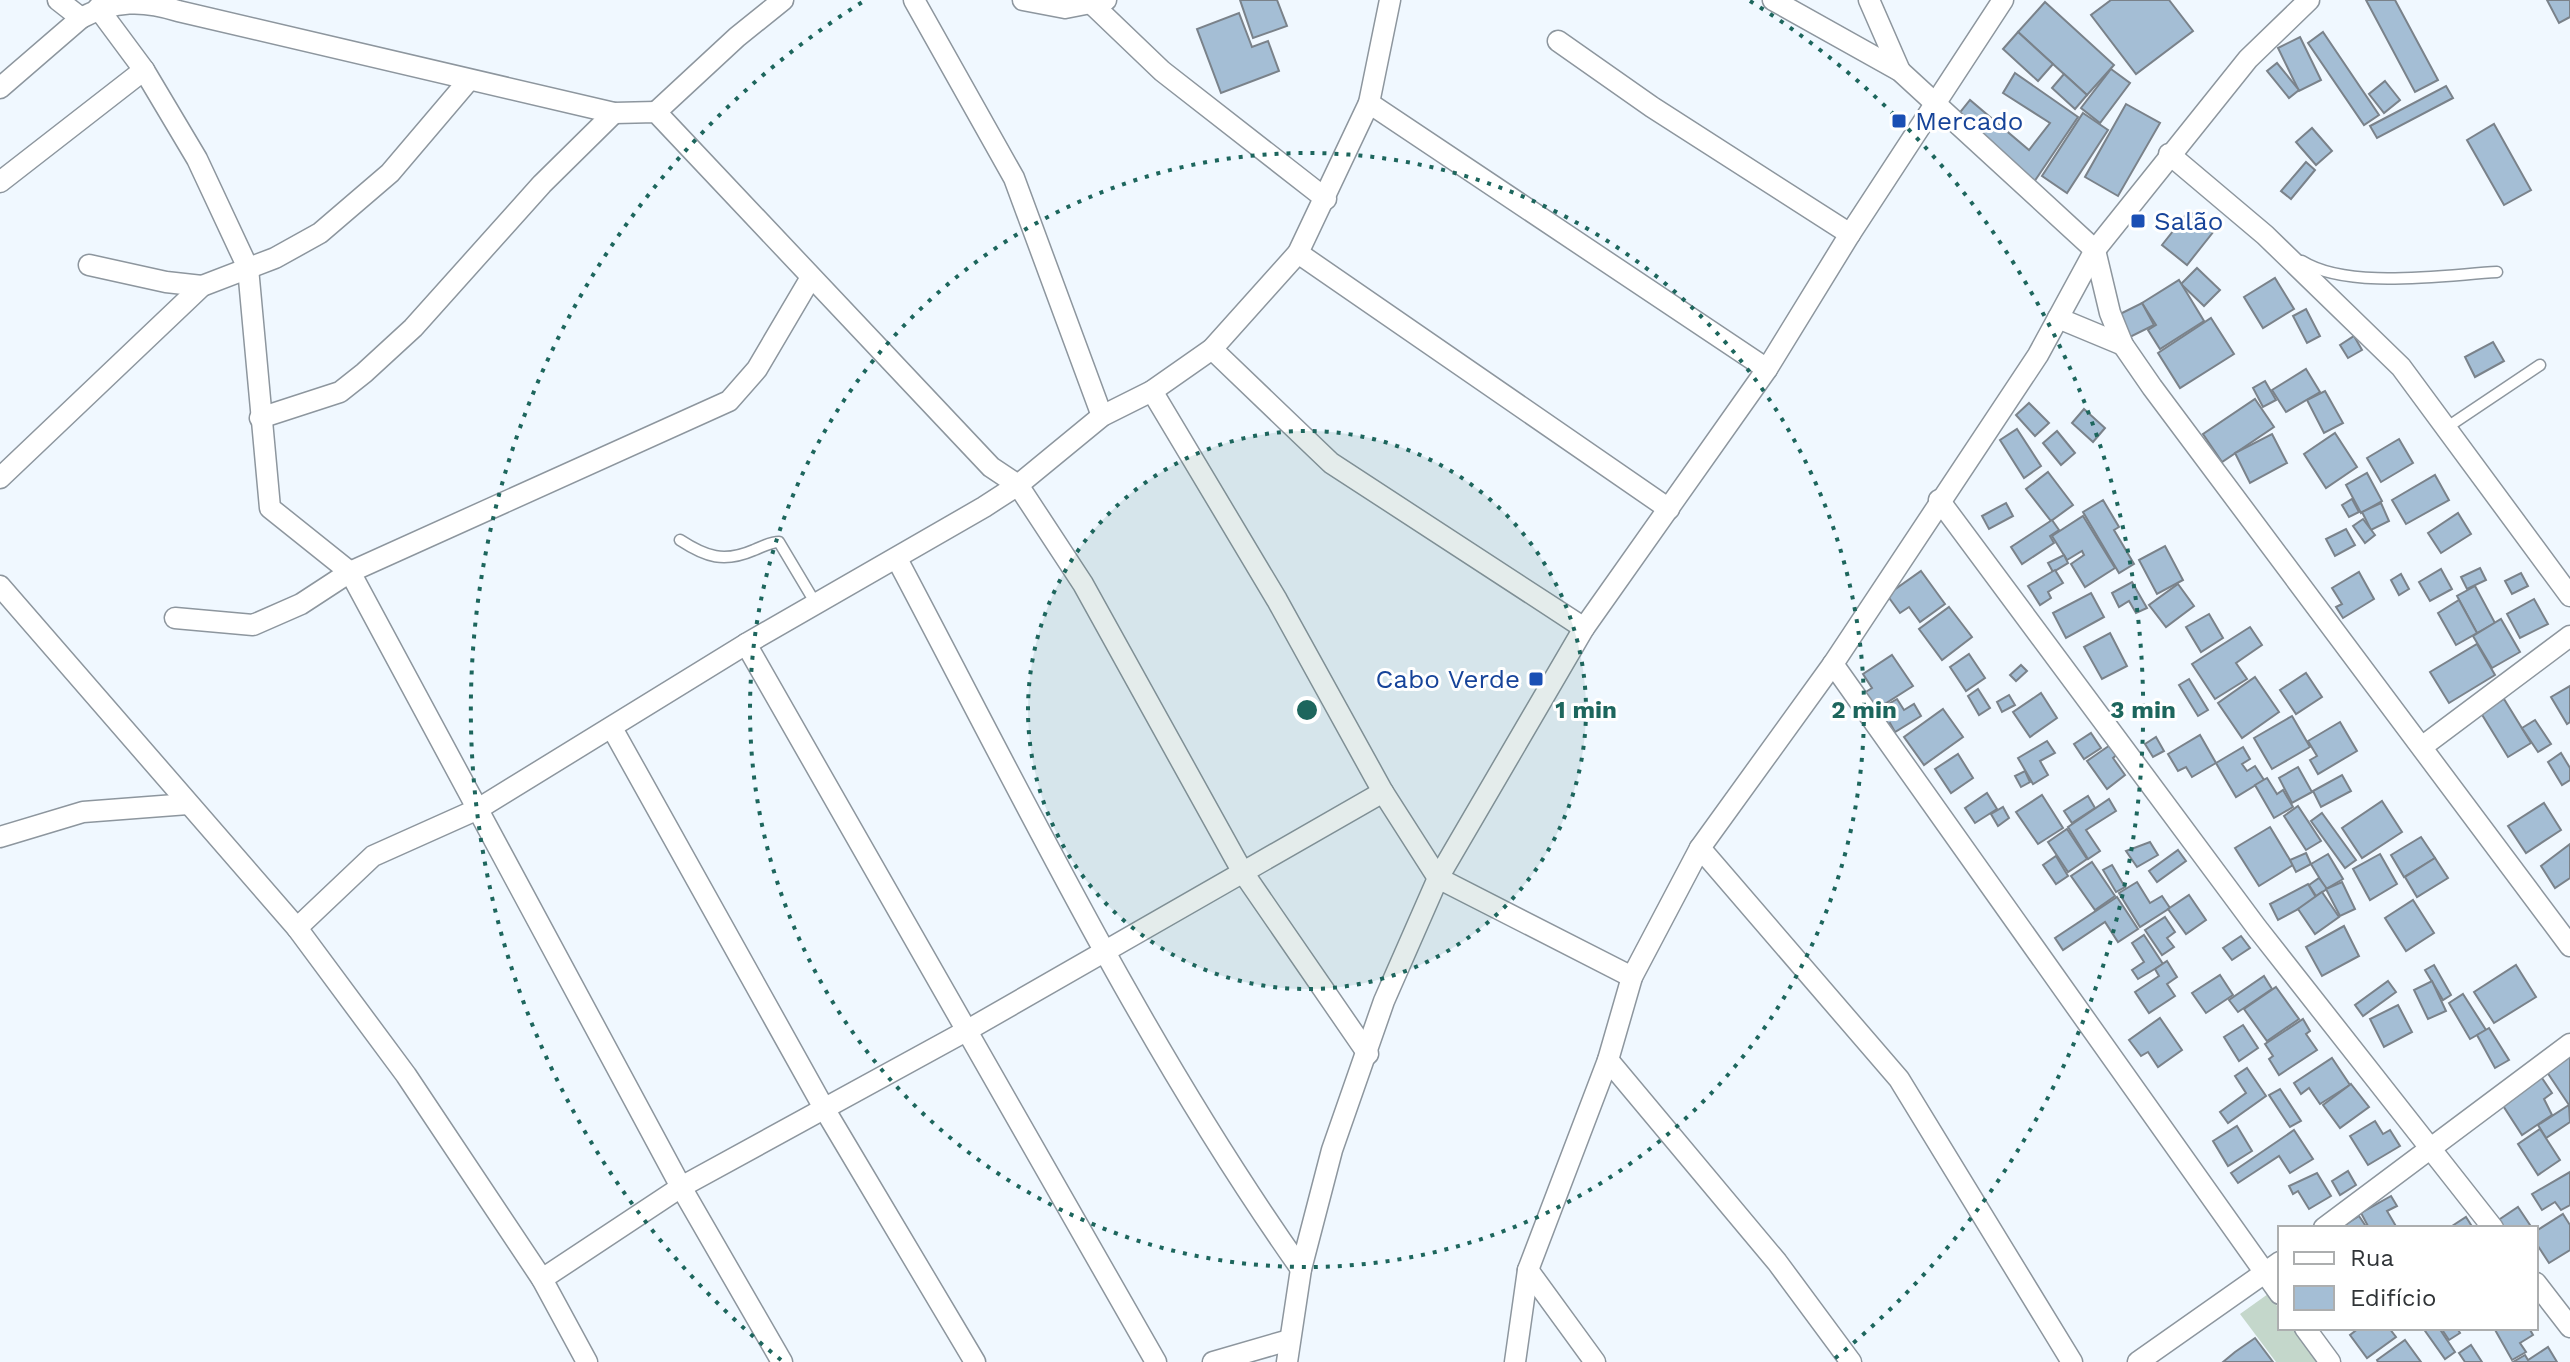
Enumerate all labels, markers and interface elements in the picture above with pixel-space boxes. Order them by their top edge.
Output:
place label: Mercado [1915,106,2023,136]
marker: Mercado [1890,112,1908,130]
place label: Salão [2154,206,2223,236]
marker: Salão [2129,212,2147,230]
place label: Cabo Verde [1375,664,1520,694]
marker: Cabo Verde [1527,670,1545,688]
centre of rings [1293,696,1321,724]
text: 1 min [1555,696,1617,724]
text: 2 min [1831,696,1897,724]
text: 3 min [2110,696,2176,724]
legend [2278,1226,2538,1330]
text: Rua [2350,1244,2394,1272]
text: Edifício [2350,1284,2436,1312]

